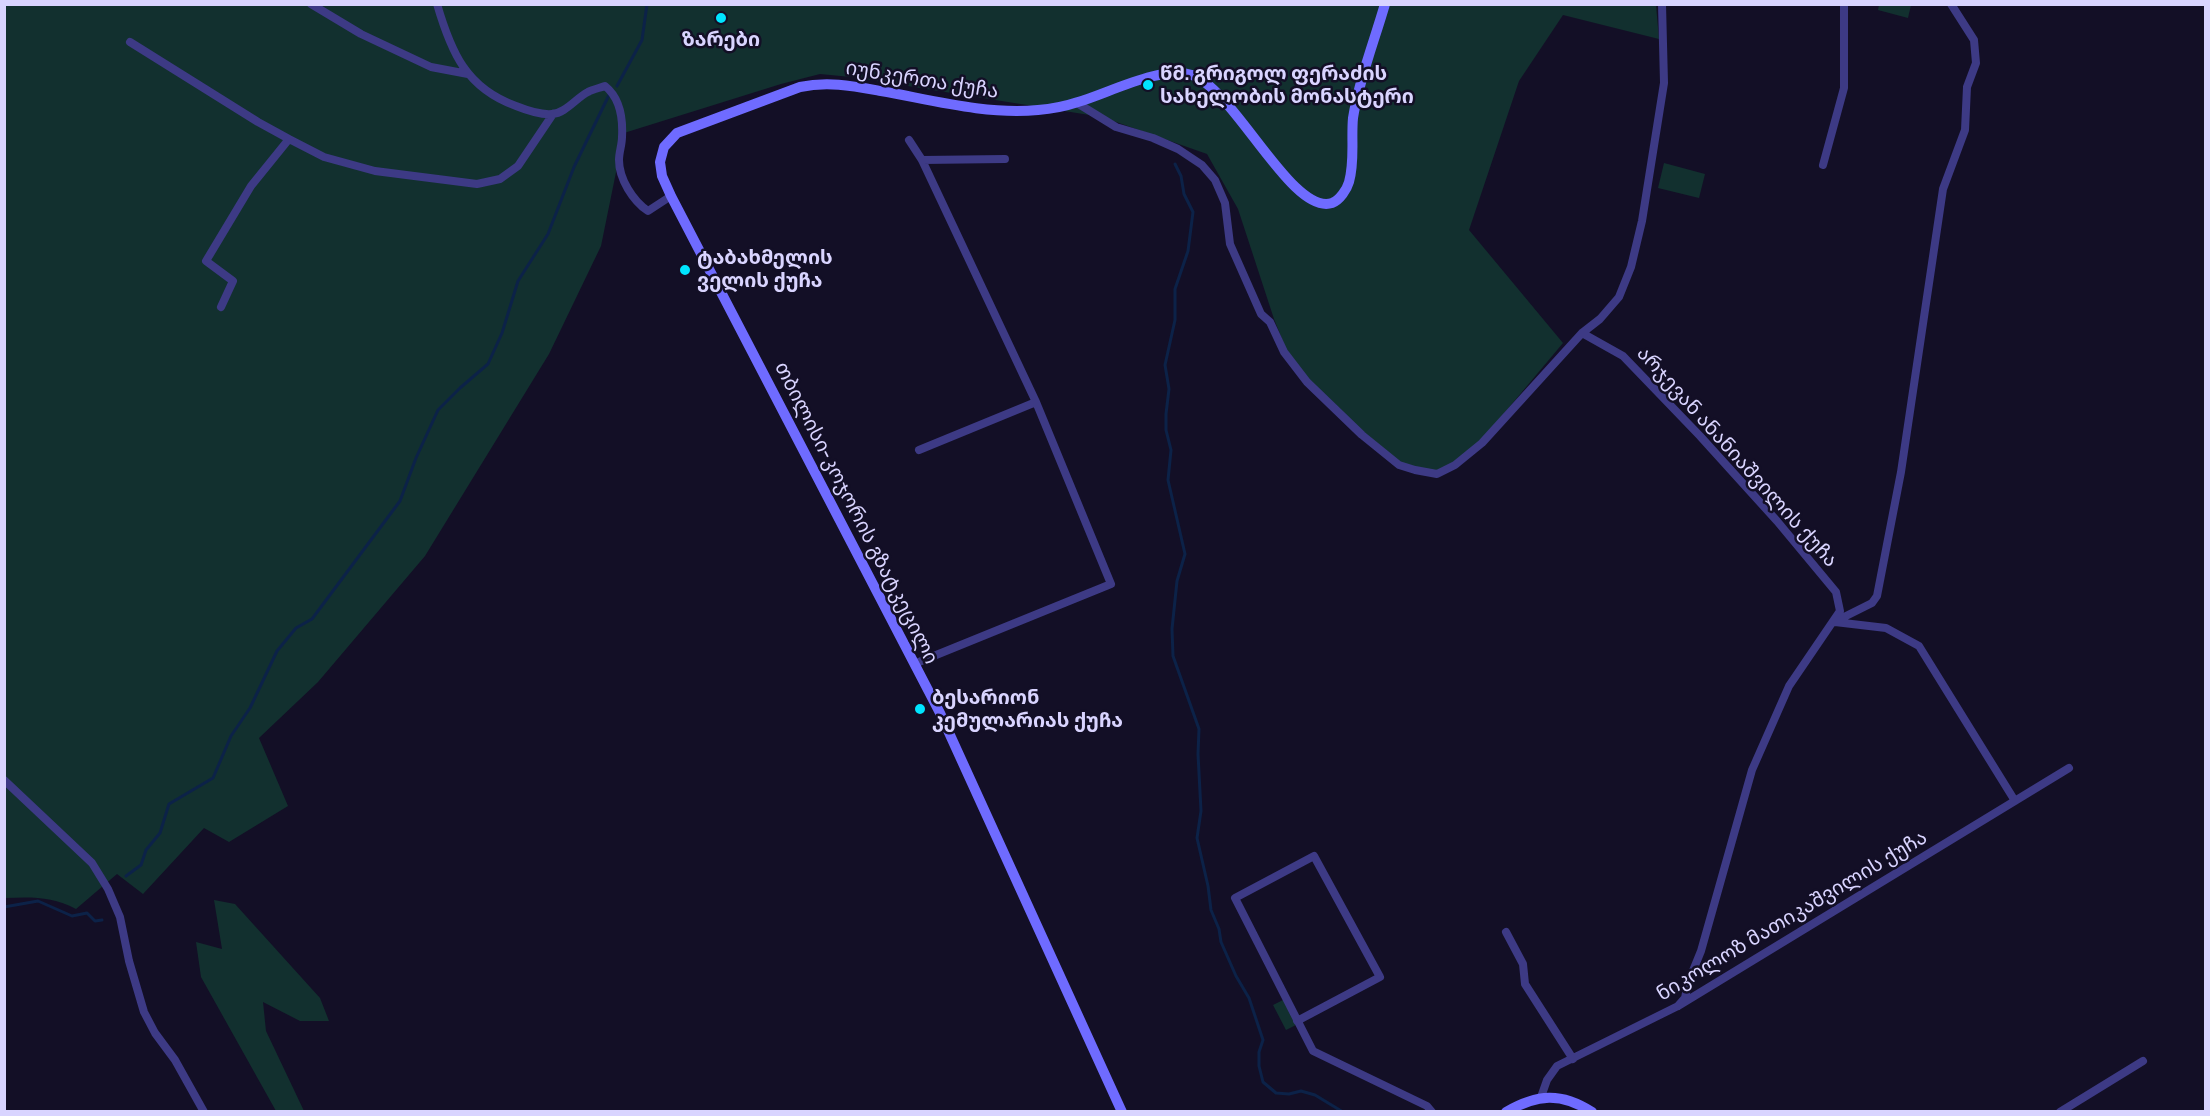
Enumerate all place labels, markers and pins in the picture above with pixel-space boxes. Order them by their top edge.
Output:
marker: ზარები [714,11,728,25]
place label: ზარები [682,28,760,52]
place label: წმ. გრიგოლ ფერაძის სახელობის მონასტერი [1160,62,1414,109]
marker: წმ. გრიგოლ ფერაძის სახელობის მონასტერი [1141,78,1155,92]
place label: ტაბახმელის ველის ქუჩა [697,246,833,293]
marker: ტაბახმელის ველის ქუჩა [678,263,692,277]
place label: ბესარიონ კემულარიას ქუჩა [932,686,1123,733]
marker: ბესარიონ კემულარიას ქუჩა [913,702,927,716]

